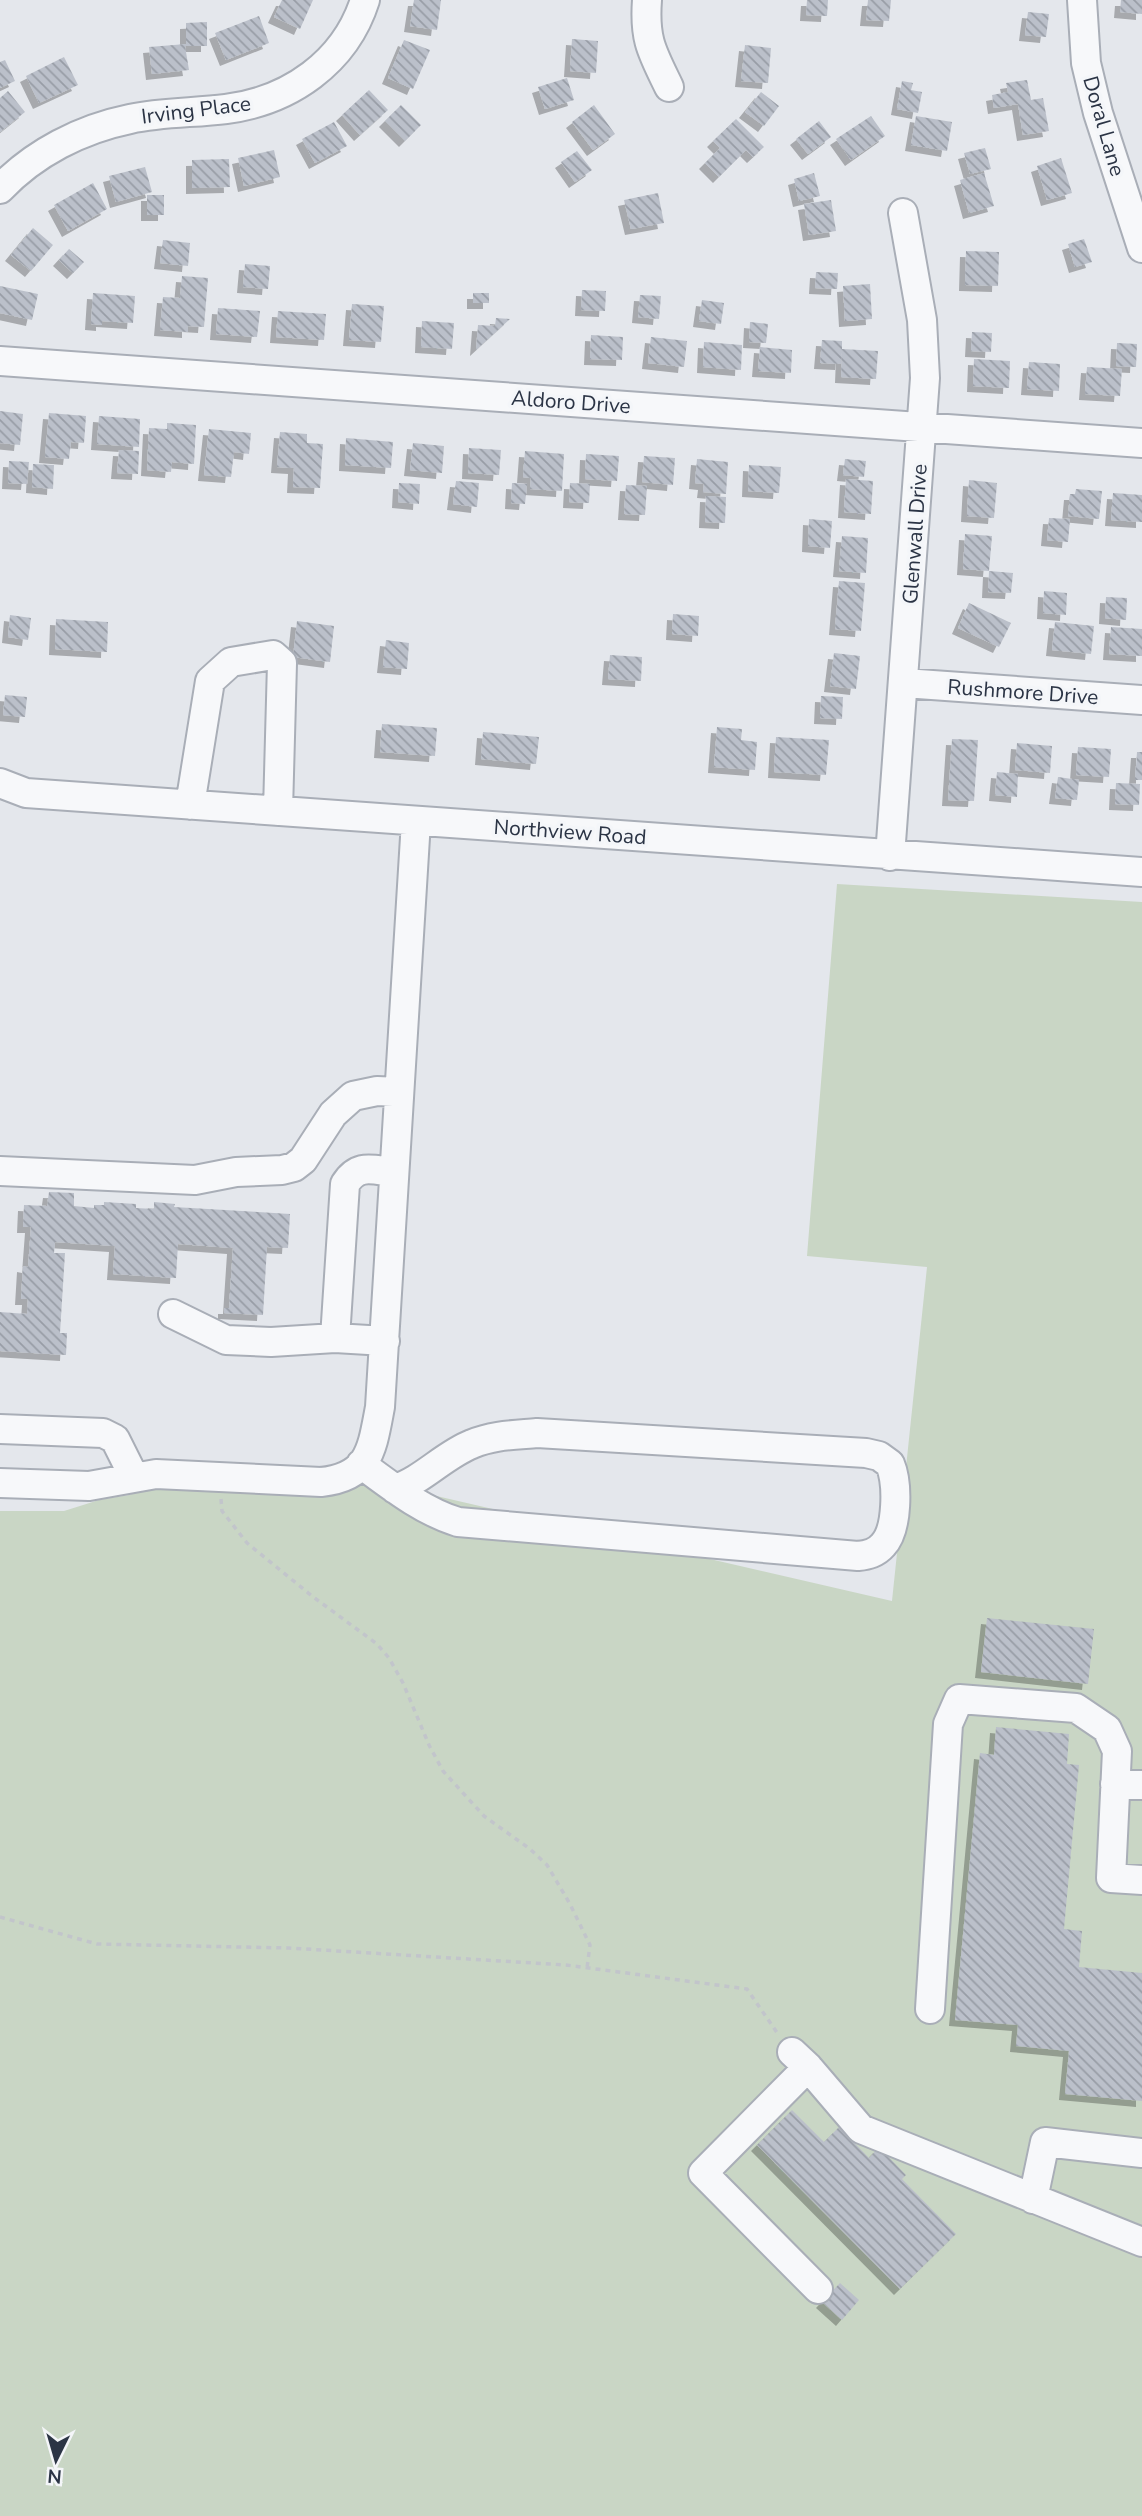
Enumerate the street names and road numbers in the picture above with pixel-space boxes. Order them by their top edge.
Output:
street label: Doral Lane [1076,73,1132,179]
street label: Irving Place [140,89,252,131]
street label: Aldoro Drive [510,384,632,420]
street label: Glenwall Drive [896,463,934,605]
street label: Rushmore Drive [947,673,1099,711]
street label: Northview Road [493,813,647,851]

